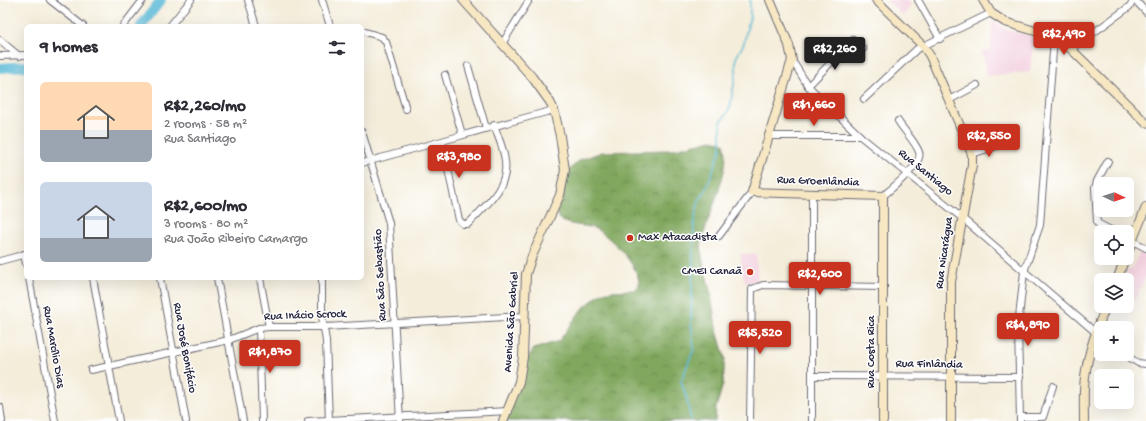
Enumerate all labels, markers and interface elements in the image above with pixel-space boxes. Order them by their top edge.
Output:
pin: R$2,490 [1027,22,1101,56]
text: R$2,490 [1042,27,1086,42]
icon: filters [326,37,348,59]
pin: R$2,260 [798,37,872,71]
text: 9 homes [40,38,98,58]
text: R$2,260 [813,42,857,57]
pin: R$1,660 [777,93,851,127]
text: R$2,260/mo [164,97,246,117]
icon: home [72,98,120,146]
text: R$1,660 [793,98,835,113]
text: 2 rooms · 58 m² [164,117,247,132]
pin: R$2,550 [952,124,1026,158]
text: R$2,550 [967,129,1011,144]
text: Rua Santiago [164,132,236,147]
pin: R$3,980 [422,145,496,179]
street label: Rua Santiago [895,147,955,199]
text: R$3,980 [437,150,481,165]
street label: Rua Groenlândia [776,174,860,190]
north arrow [1094,177,1134,217]
map controls [1094,177,1134,409]
text: R$2,600/mo [164,197,247,217]
icon: home [72,198,120,246]
street label: Rua Nicarágua [933,216,957,290]
text: 3 rooms · 80 m² [164,217,248,232]
button: locate [1094,225,1134,265]
street label: Rua São Sebastião [372,229,390,321]
place label: Max Atacadista [638,231,717,245]
text: Rua João Ribeiro Camargo [164,232,308,247]
marker: Max Atacadista [625,233,635,243]
pin: R$2,600 [783,262,857,296]
place label: CMEI Canaã [682,265,742,279]
marker: CMEI Canaã [745,267,755,277]
text: R$2,600 [798,267,842,282]
street label: Avenida São Gabriel [501,271,523,373]
button: layers [1094,273,1134,313]
street label: Rua José Bonifácio [169,302,199,394]
street label: Rua Marcílio Dias [39,305,67,390]
street label: Rua Inácio Scrock [264,308,348,324]
pin: R$4,890 [991,313,1065,347]
street label: Rua Costa Rica [865,315,879,388]
text: R$4,890 [1006,318,1050,333]
pin: R$5,520 [723,321,797,355]
button: + [1094,321,1134,361]
text: R$5,520 [738,326,782,341]
pin: R$1,870 [233,340,307,374]
text: R$1,870 [248,345,292,360]
street label: Rua Finlândia [895,357,963,373]
button: − [1094,369,1134,409]

